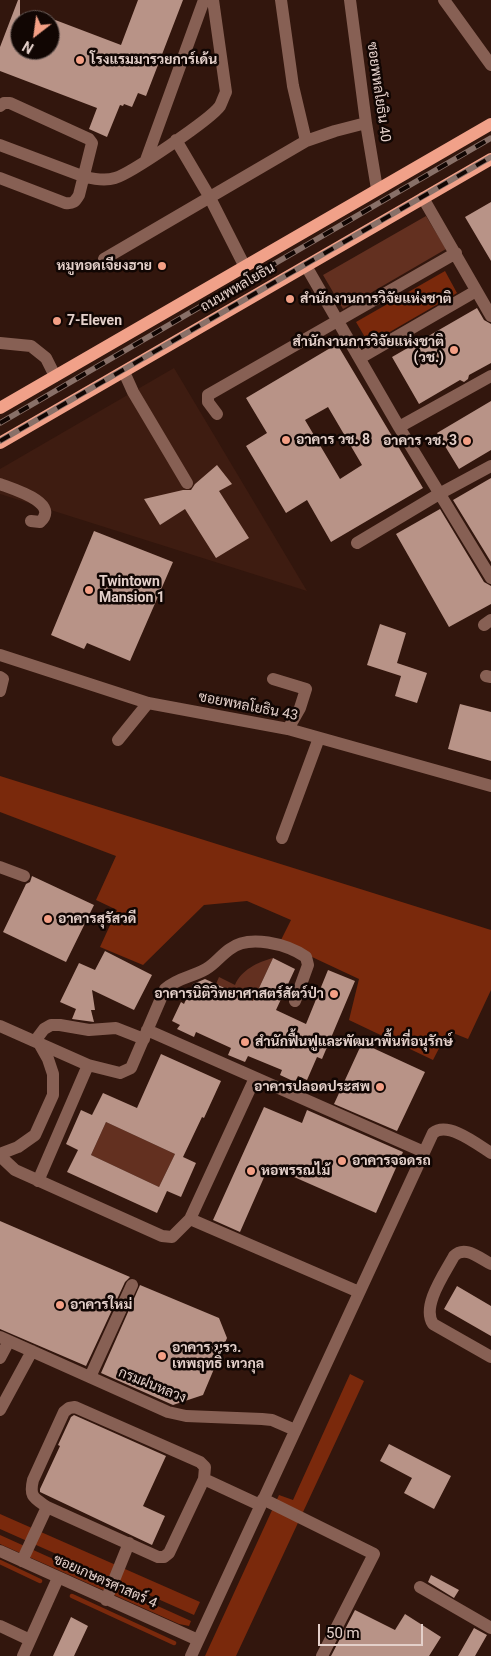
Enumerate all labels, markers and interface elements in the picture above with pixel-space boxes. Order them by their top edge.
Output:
north arrow [10,10,60,60]
text: N [20,38,36,57]
street label: ซอยพหลโยธิน 40 [363,41,393,143]
place label: โรงแรมมารวยการ์เด้น [90,52,217,68]
marker: โรงแรมมารวยการ์เด้น [74,54,86,66]
place label: หมูทอดเจียงฮาย [57,258,152,274]
marker: หมูทอดเจียงฮาย [156,260,168,272]
street label: ถนนพหลโยธิน [198,260,278,316]
place label: สำนักงานการวิจัยแห่งชาติ [300,291,452,307]
marker: สำนักงานการวิจัยแห่งชาติ [284,293,296,305]
place label: 7-Eleven [67,313,122,329]
marker: 7-Eleven [51,315,63,327]
place label: สำนักงานการวิจัยแห่งชาติ (วช.) [292,334,444,367]
marker: สำนักงานการวิจัยแห่งชาติ (วช.) [448,344,460,356]
place label: อาคาร วช. 8 [296,432,370,448]
place label: อาคาร วช. 3 [383,433,457,449]
marker: อาคาร วช. 8 [280,434,292,446]
marker: อาคาร วช. 3 [461,435,473,447]
place label: Twintown Mansion 1 [99,574,165,606]
marker: Twintown Mansion 1 [83,584,95,596]
street label: ซอยพหลโยธิน 43 [197,689,299,725]
place label: อาคารสุรัสวดี [58,911,136,927]
marker: อาคารสุรัสวดี [42,913,54,925]
place label: อาคารนิติวิทยาศาสตร์สัตว์ป่า [154,986,324,1002]
marker: อาคารนิติวิทยาศาสตร์สัตว์ป่า [328,988,340,1000]
place label: สำนักฟื้นฟูและพัฒนาพื้นที่อนุรักษ์ [255,1034,453,1050]
marker: สำนักฟื้นฟูและพัฒนาพื้นที่อนุรักษ์ [239,1036,251,1048]
place label: อาคารปลอดประสพ [254,1079,370,1095]
marker: อาคารปลอดประสพ [374,1081,386,1093]
place label: อาคารจอดรถ [352,1153,431,1169]
marker: อาคารจอดรถ [336,1155,348,1167]
place label: หอพรรณไม้ [261,1163,330,1179]
marker: หอพรรณไม้ [245,1165,257,1177]
place label: อาคารใหม่ [70,1297,132,1313]
marker: อาคารใหม่ [54,1299,66,1311]
place label: อาคาร มรว. เทพฤทธิ์ เทวกุล [172,1340,264,1372]
marker: อาคาร มรว. เทพฤทธิ์ เทวกุล [156,1350,168,1362]
street label: กรมฝนหลวง [116,1365,188,1407]
street label: ซอยเกษตรศาสตร์ 4 [50,1552,160,1612]
scale bar [321,1614,426,1646]
text: 50 m [326,1624,360,1642]

